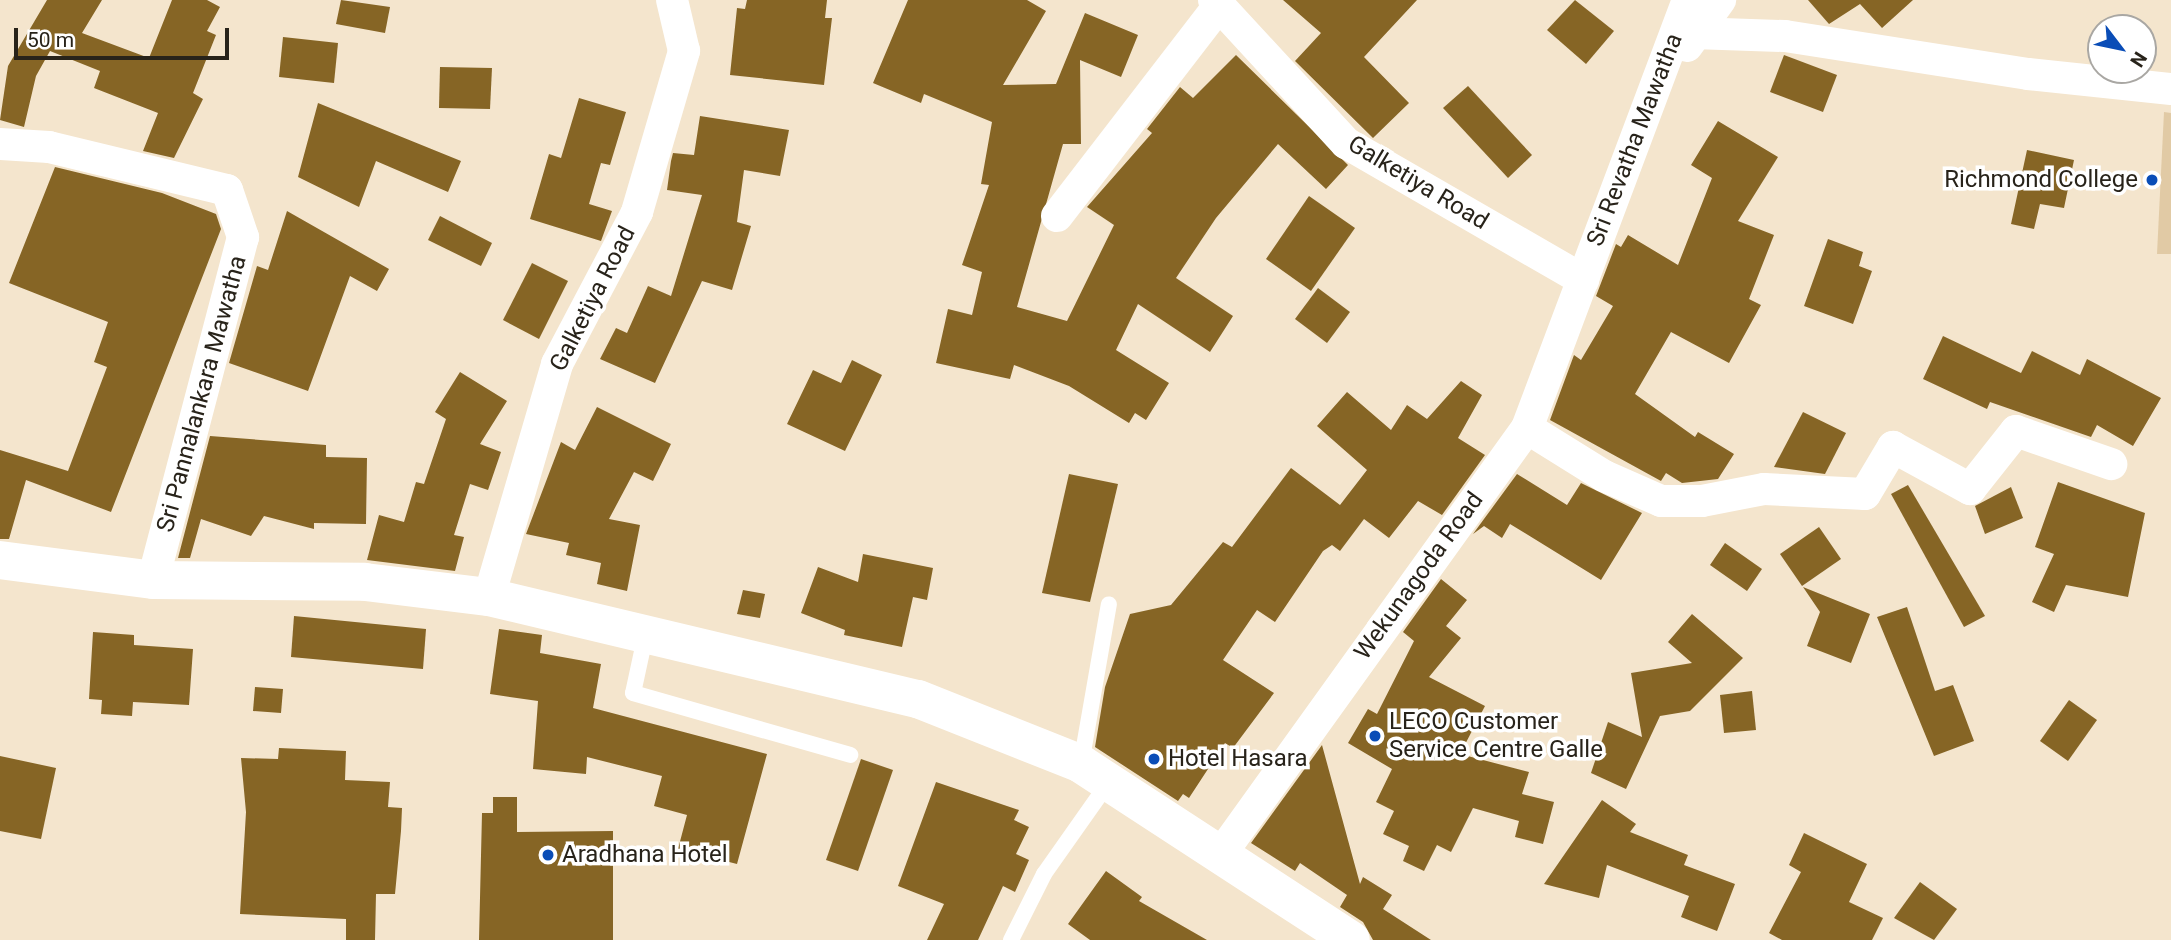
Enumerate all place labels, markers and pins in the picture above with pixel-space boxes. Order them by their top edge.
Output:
place label: Richmond College [1944,166,2138,194]
marker: Richmond College [2144,172,2160,188]
place label: LECO Customer Service Centre Galle [1389,708,1603,764]
marker: LECO Customer Service Centre Galle [1367,728,1383,744]
place label: Hotel Hasara [1168,745,1308,773]
marker: Hotel Hasara [1146,751,1162,767]
place label: Aradhana Hotel [562,841,728,869]
marker: Aradhana Hotel [540,847,556,863]

